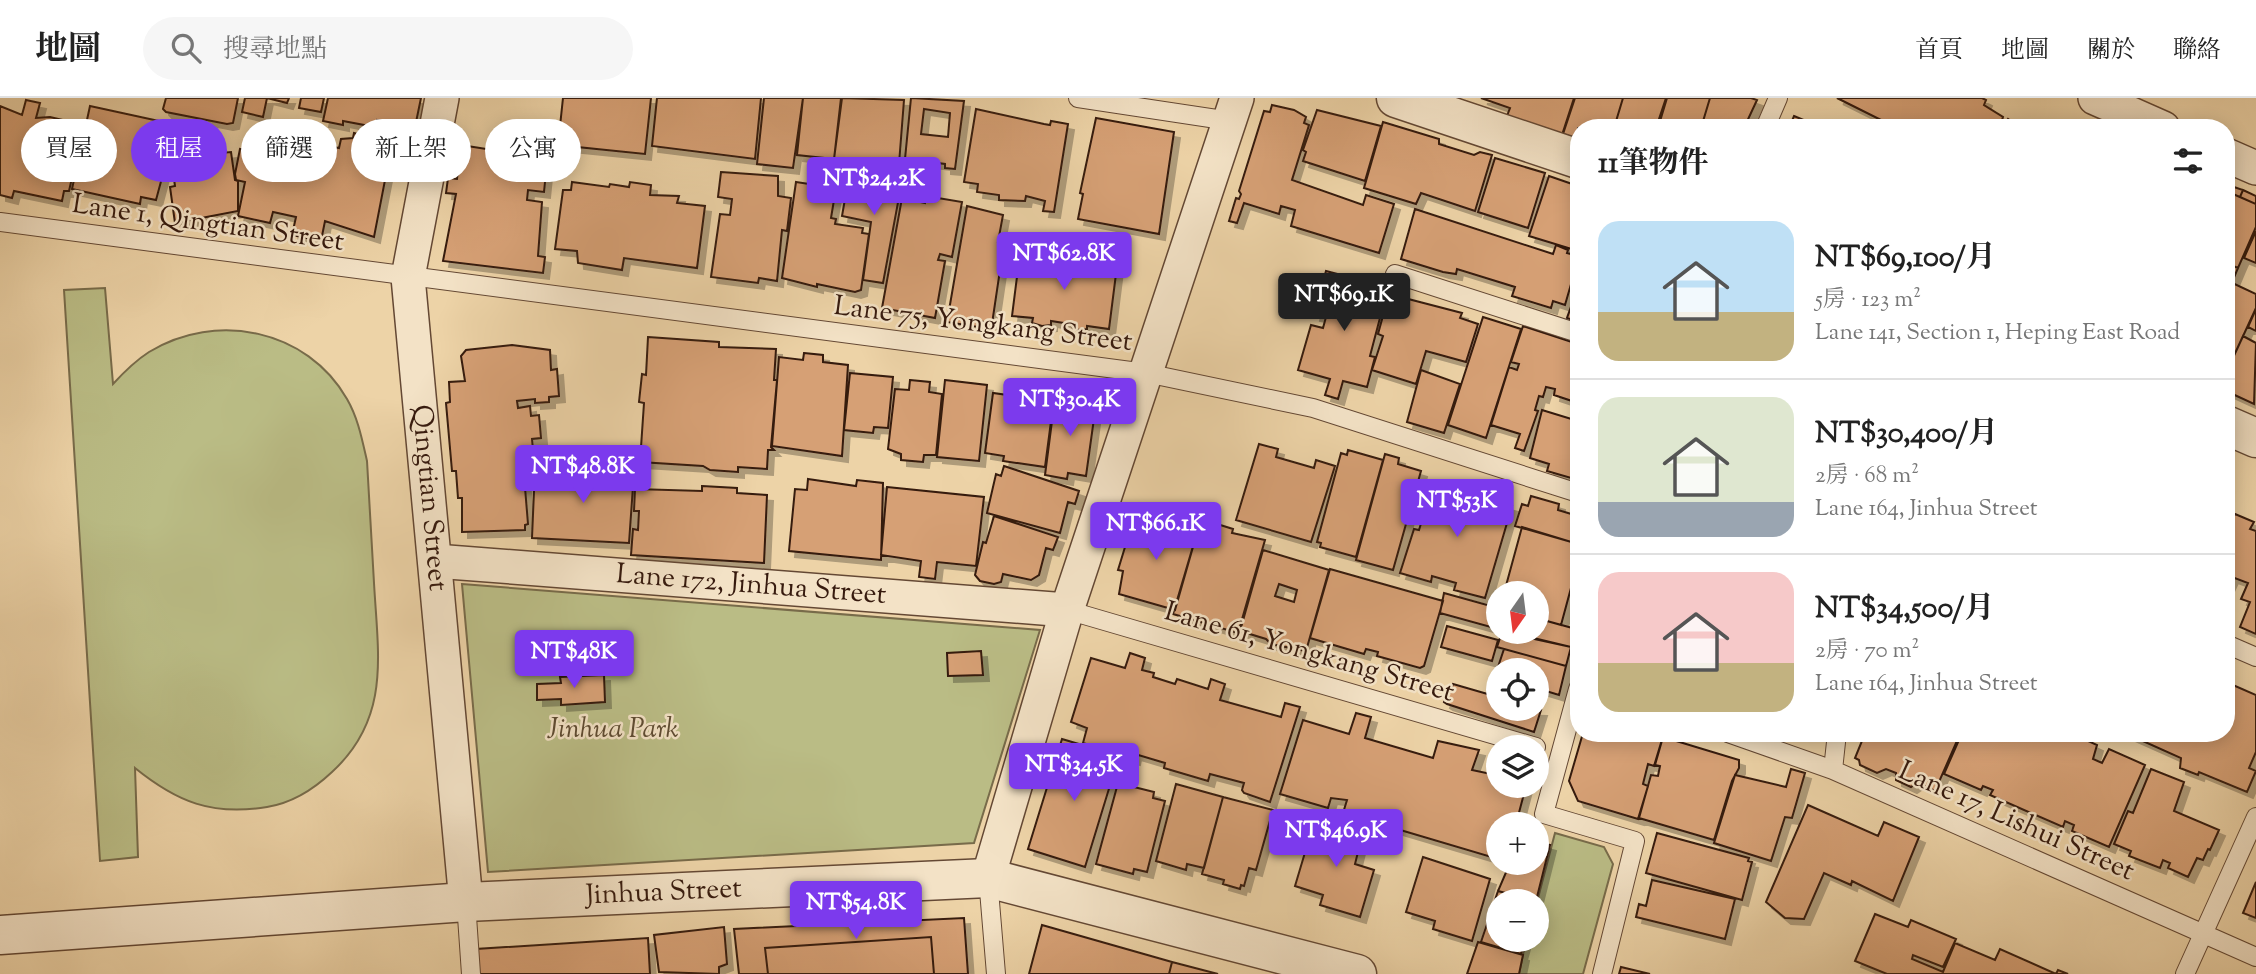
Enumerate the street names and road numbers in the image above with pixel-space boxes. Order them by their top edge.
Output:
street label: Lane 1, Qingtian Street [69,185,347,263]
street label: Lane 75, Yongkang Street [831,287,1135,363]
street label: Qingtian Street [400,403,457,593]
street label: Lane 172, Jinhua Street [615,555,888,616]
street label: Lane 61, Yongkang Street [1159,592,1459,714]
street label: Lane 17, Lishui Street [1892,752,2141,892]
street label: Jinhua Street [583,869,743,917]

